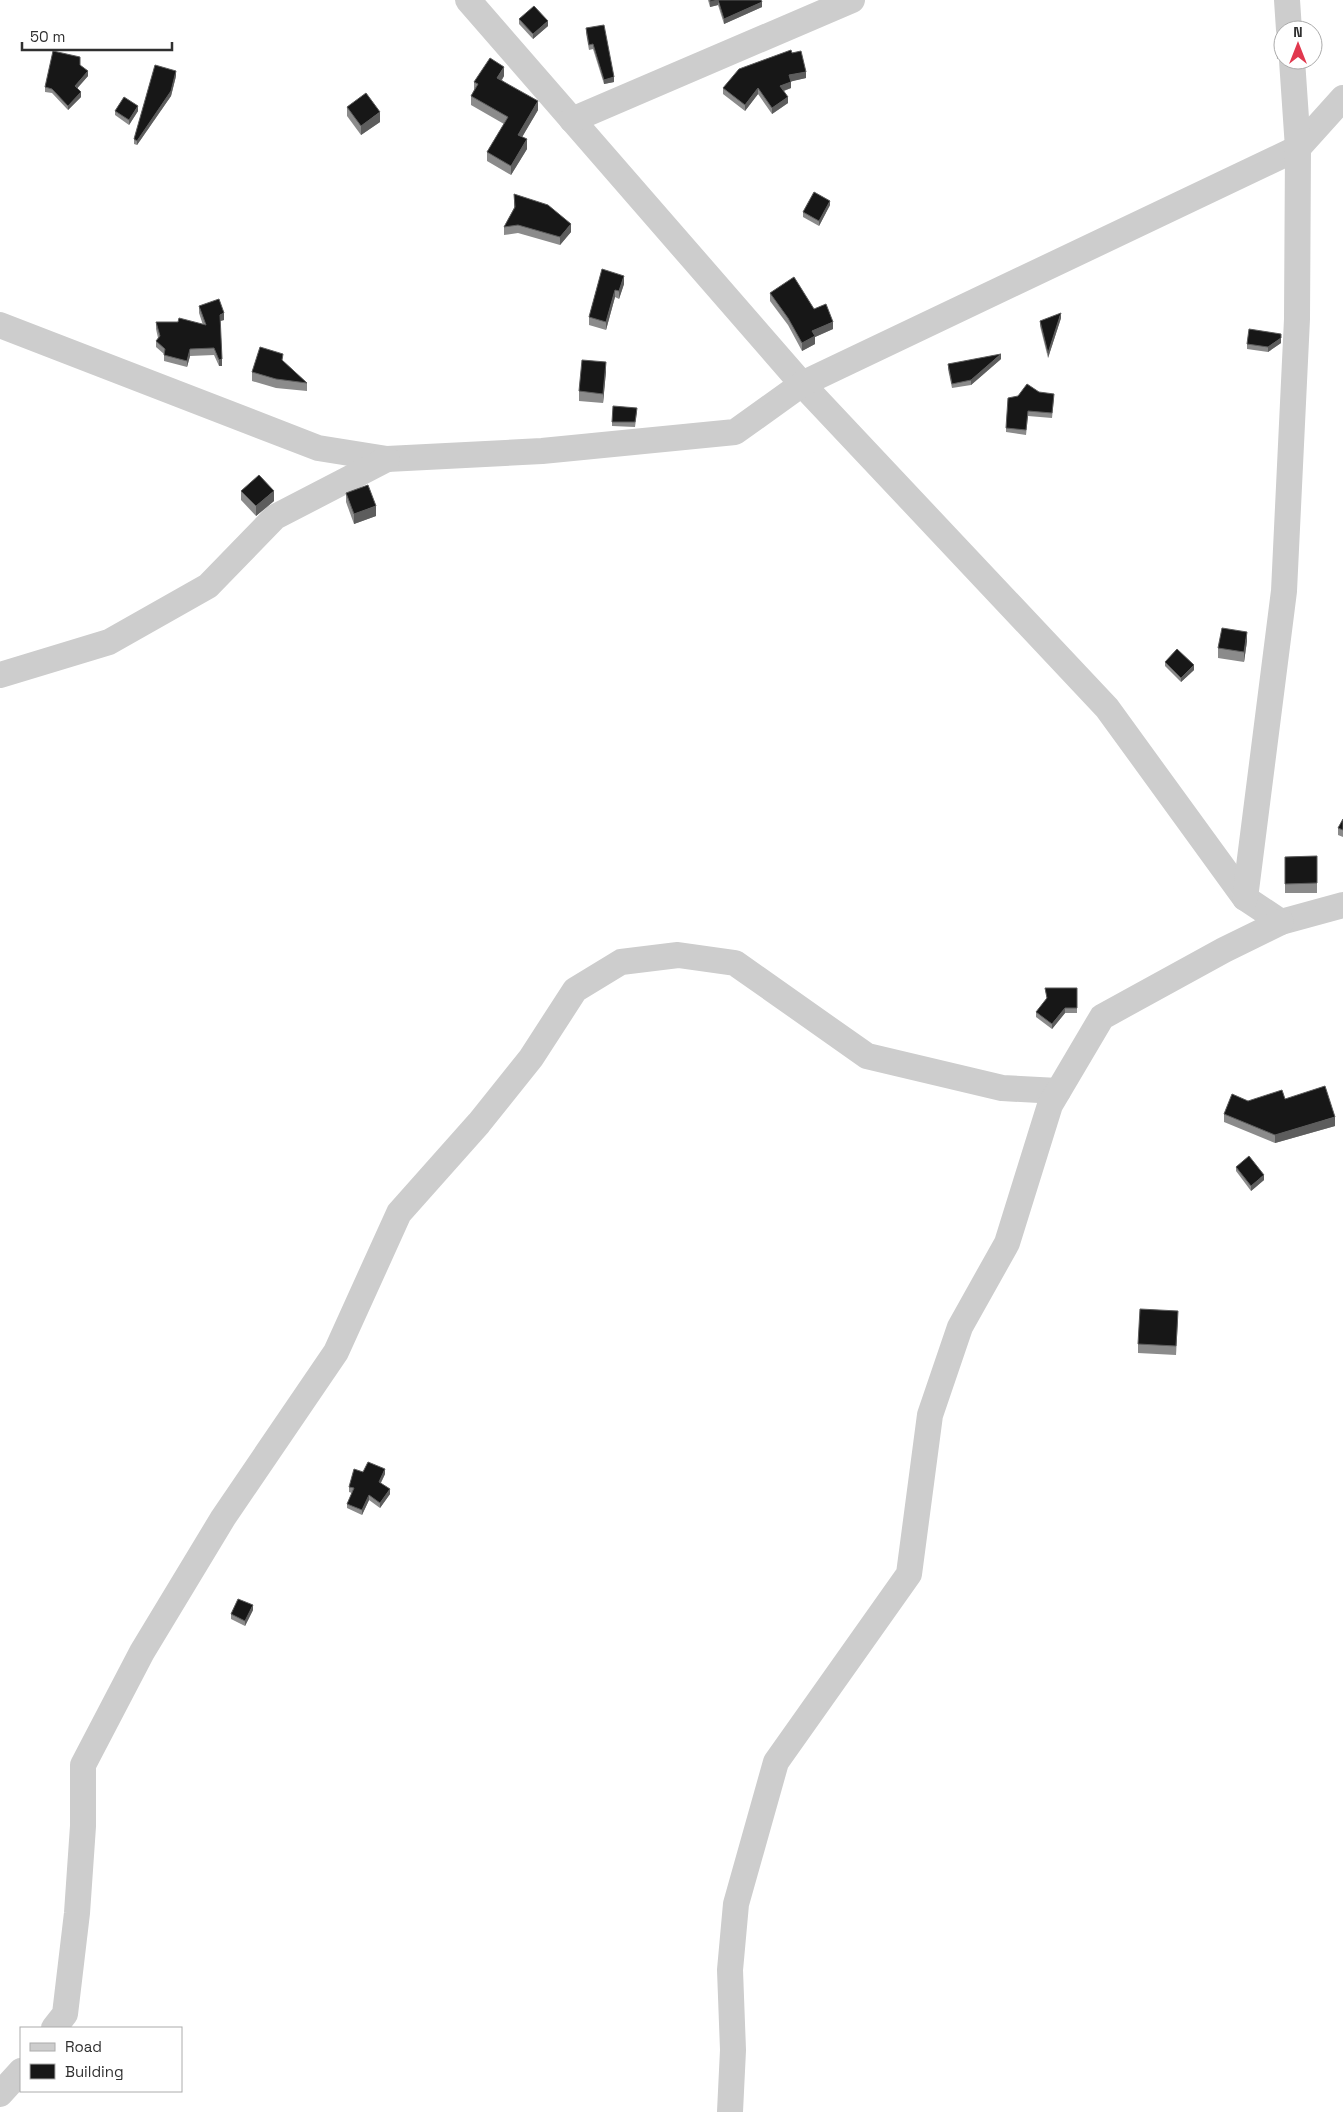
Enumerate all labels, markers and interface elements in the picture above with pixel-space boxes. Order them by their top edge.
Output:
scale bar [22,20,172,52]
north arrow [1273,20,1323,70]
text: N [1293,23,1303,41]
text: 50 m [30,27,65,46]
legend [20,2027,182,2092]
text: Road [65,2037,102,2056]
text: Building [65,2062,124,2081]

